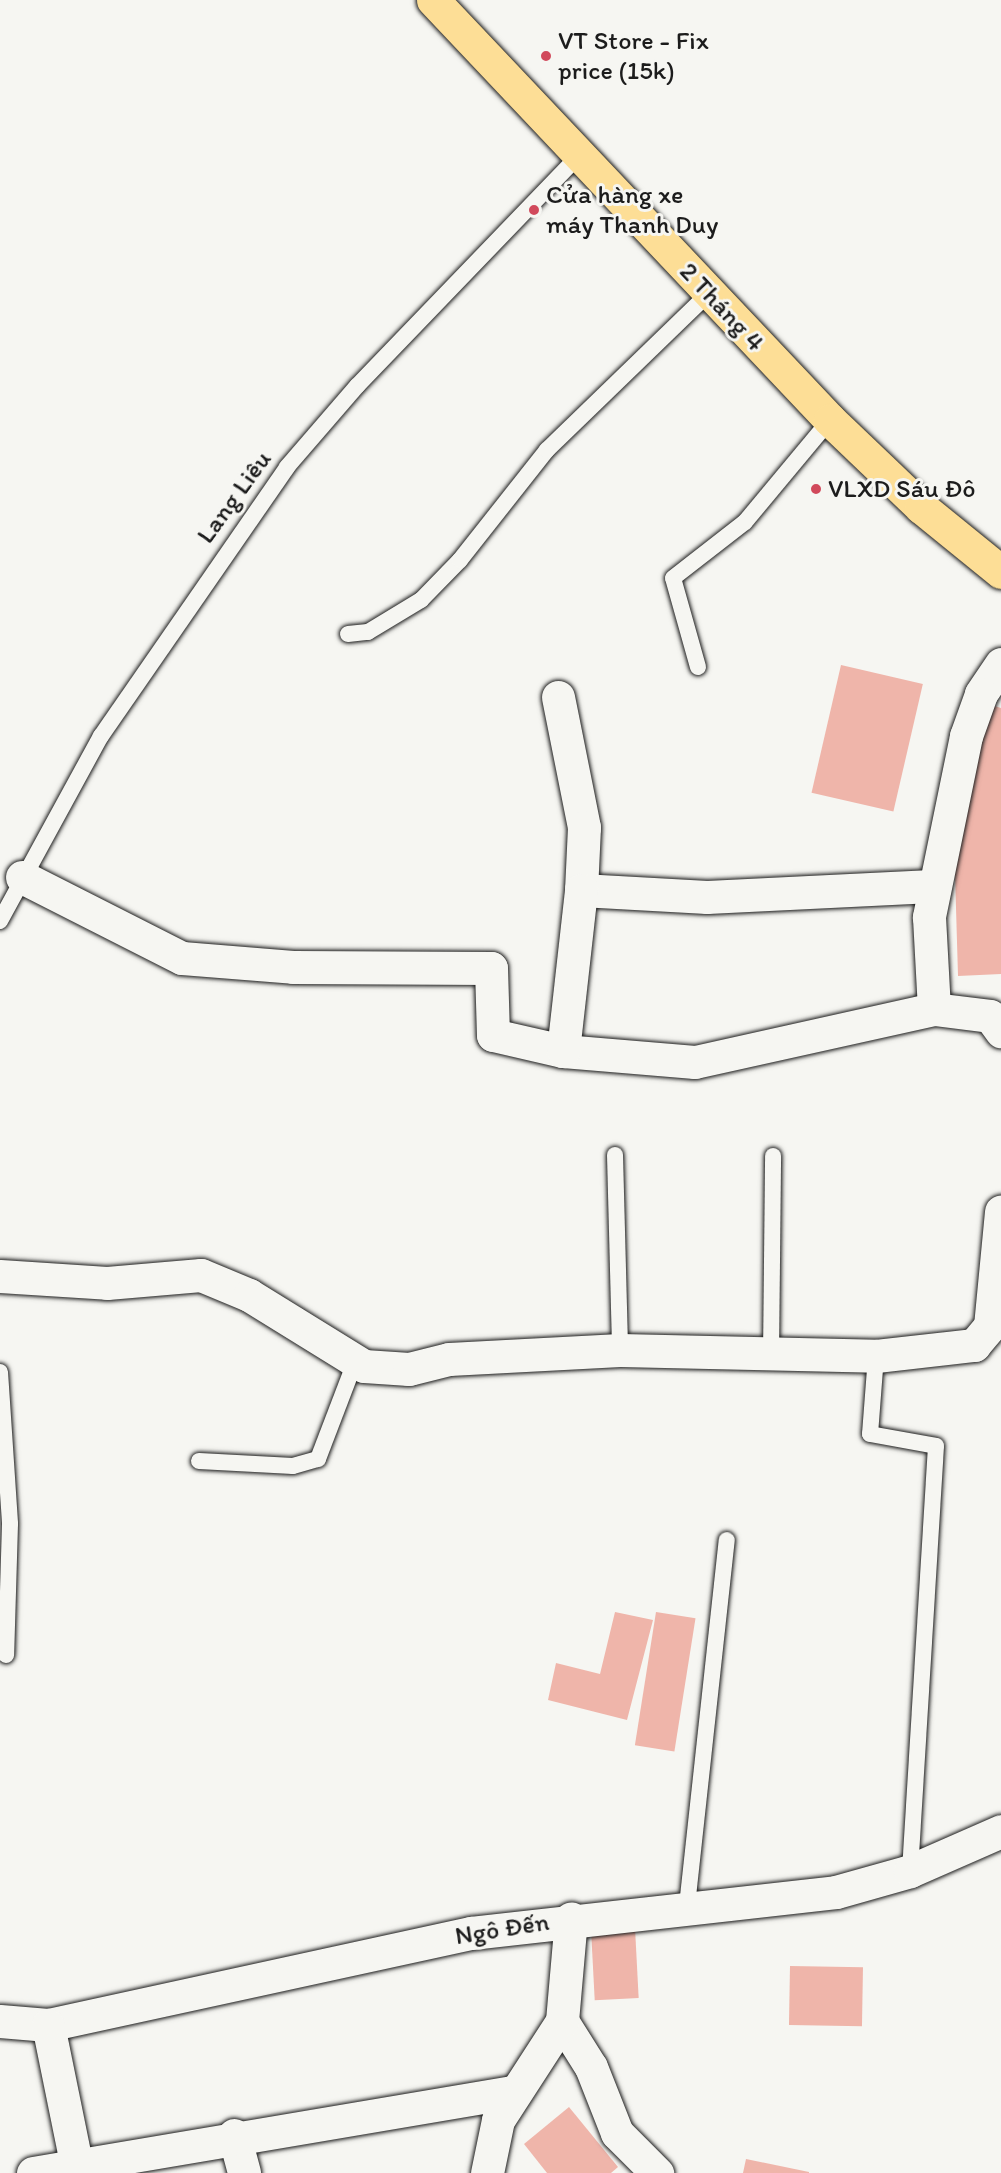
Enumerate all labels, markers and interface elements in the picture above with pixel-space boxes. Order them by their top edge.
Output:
place label: VT Store - Fix price (15k) [558,25,709,86]
marker: VT Store - Fix price (15k) [539,49,553,63]
place label: Cửa hàng xe máy Thanh Duy [546,179,719,240]
marker: Cửa hàng xe máy Thanh Duy [527,203,541,217]
street label: 2 Tháng 4 [673,256,771,358]
street label: Lang Liêu [190,445,278,549]
place label: VLXD Sáu Đô [828,473,975,505]
marker: VLXD Sáu Đô [809,482,823,496]
street label: Ngô Đến [453,1906,551,1952]

